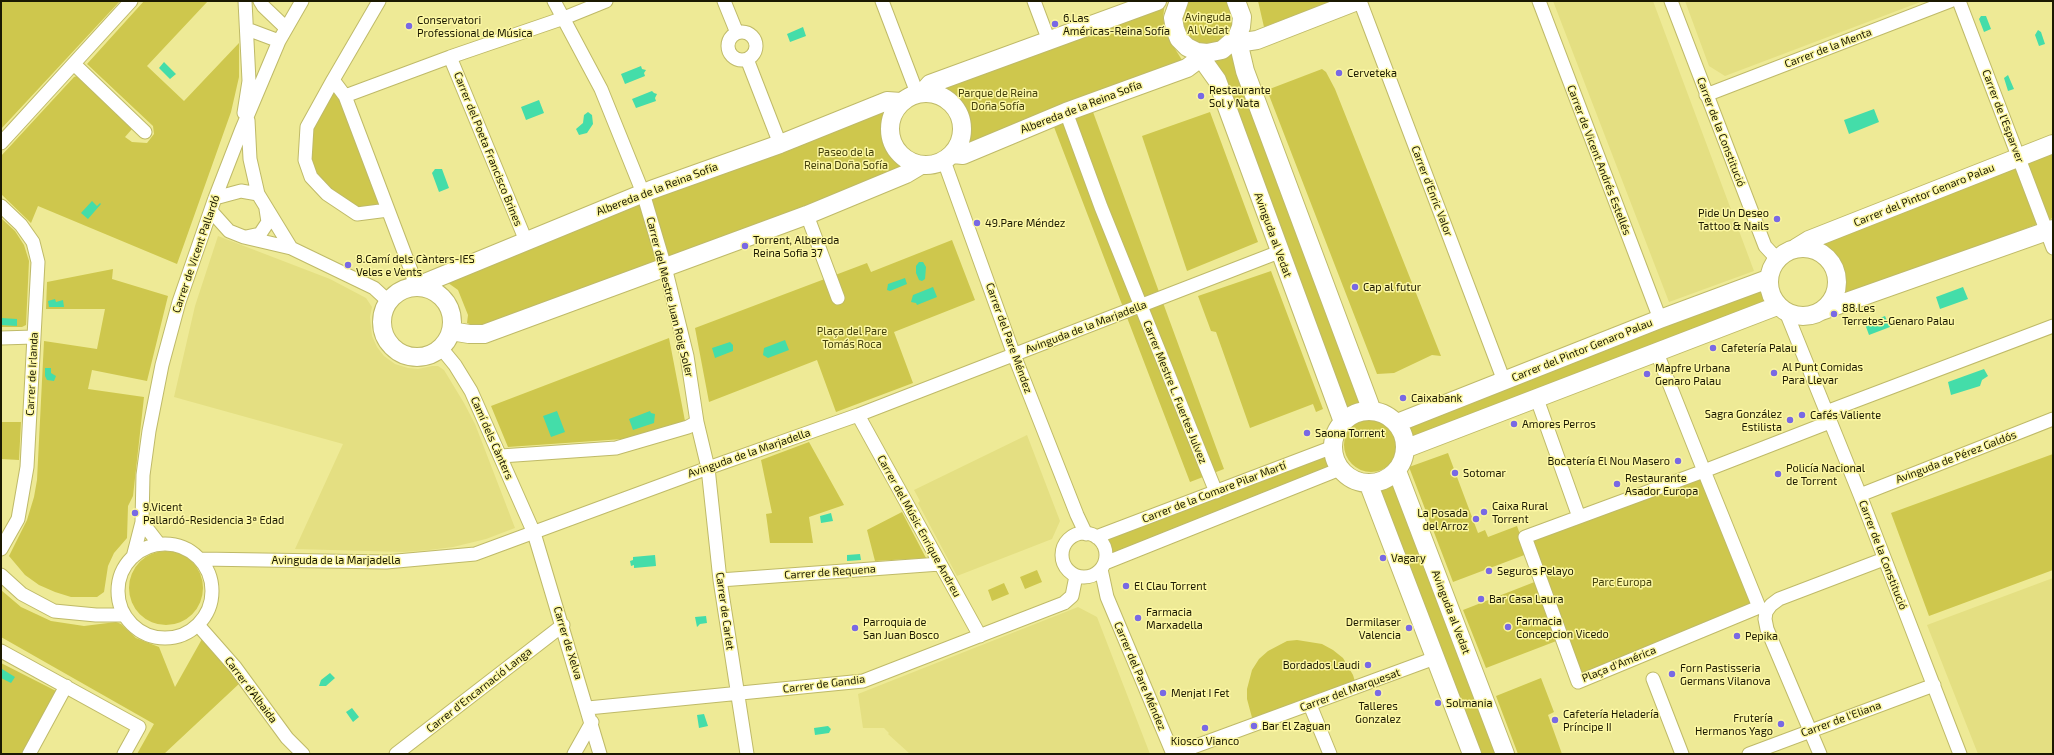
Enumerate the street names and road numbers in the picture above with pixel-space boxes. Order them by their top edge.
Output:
street label: Carrer de la Menta [1783,25,1873,71]
street label: Carrer de l'Esparver [1979,68,2027,164]
street label: Carrer del Poeta Francisco Brines [451,70,525,228]
street label: Carrer de la Constitució [1694,75,1748,189]
street label: Albereda de la Reina Sofía [1018,78,1144,136]
street label: Carrer de Vicent Andrés Estellés [1564,83,1634,237]
street label: Carrer d'Enric Valor [1409,144,1455,238]
street label: Albereda de la Reina Sofía [594,160,720,218]
street label: Carrer del Pintor Genaro Palau [1852,161,1996,229]
street label: Avinguda al Vedat [1252,191,1294,279]
street label: Carrer de Vicent Pallardó [170,193,222,315]
street label: Carrer del Mestre Juan Roig Soler [644,215,696,379]
street label: Carrer del Pare Méndez [983,281,1035,395]
street label: Avinguda de la Marjadella [1023,298,1149,356]
street label: Carrer del Pintor Genaro Palau [1510,316,1654,384]
street label: Carrer Mestre L. Fuertes Julvez [1140,319,1210,465]
street label: Carrer de Irlanda [23,332,41,416]
street label: Camí dels Cànters [468,394,516,482]
street label: Avinguda de la Marjadella [686,426,812,480]
street label: Avinguda de Pérez Galdós [1894,428,2018,486]
street label: Carrer del Músic Enrique Andreu [874,453,964,599]
street label: Carrer de la Comare Pilar Martí [1140,458,1288,526]
street label: Carrer de la Constitució [1856,498,1910,612]
street label: Avinguda de la Marjadella [272,553,400,567]
street label: Carrer de Requena [784,562,876,582]
street label: Avinguda al Vedat [1429,568,1473,656]
street label: Carrer de Carlet [713,571,737,651]
street label: Carrer de Xelva [551,605,585,681]
street label: Carrer del Pare Méndez [1111,620,1169,732]
street label: Plaça d'América [1580,643,1658,685]
street label: Carrer d'Encarnació Langa [424,645,534,735]
street label: Carrer d'Albaida [222,654,280,726]
street label: Carrer del Marquesat [1298,666,1402,714]
street label: Carrer de Gandia [782,672,866,696]
street label: Carrer de l'Eliana [1799,698,1883,740]

